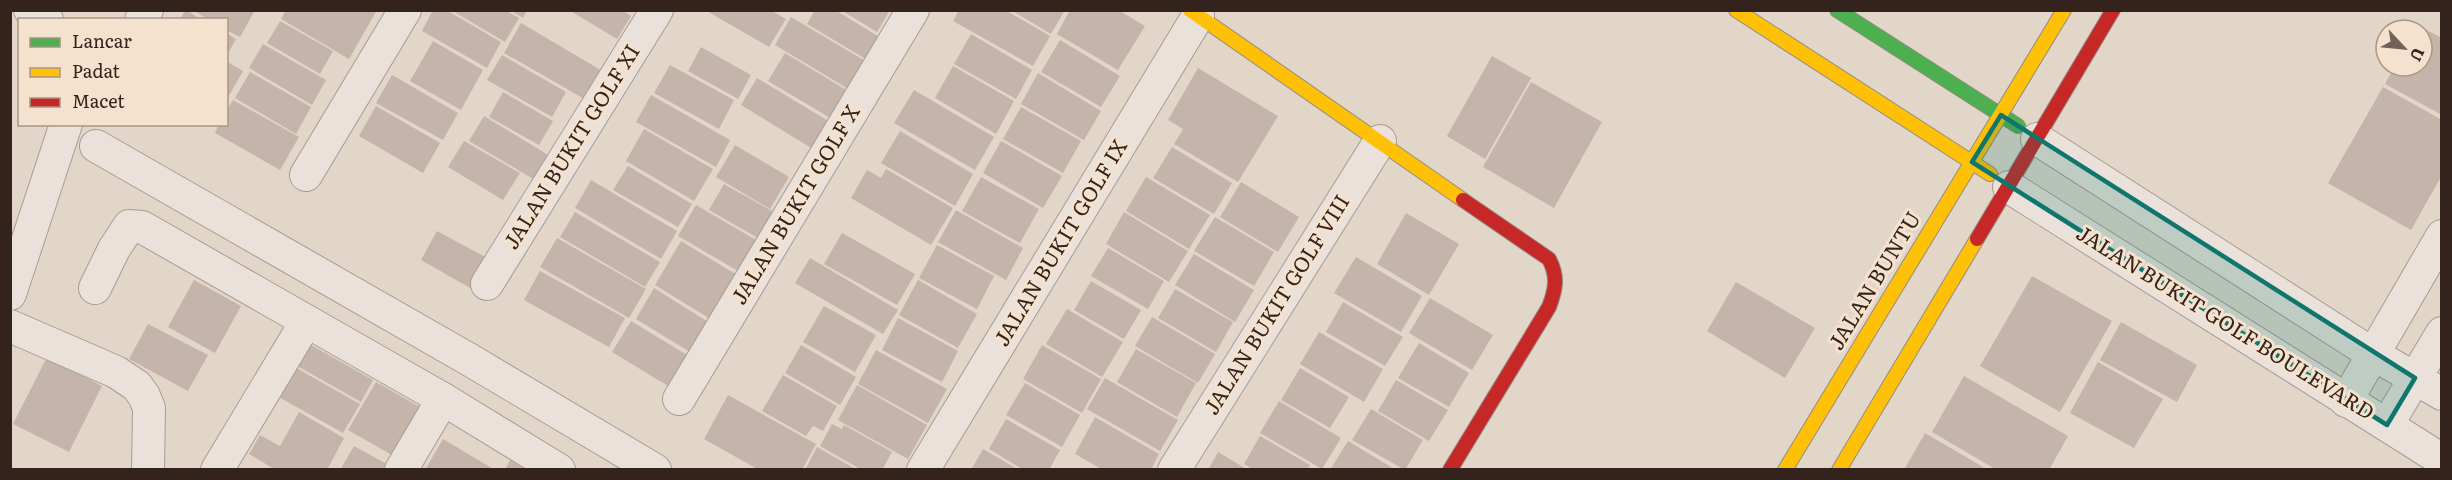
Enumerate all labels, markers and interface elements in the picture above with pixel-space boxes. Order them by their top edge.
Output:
legend [18,18,228,126]
north arrow [2374,18,2434,78]
text: Lancar [72,27,132,54]
street label: JALAN BUKIT GOLF XI [494,37,646,254]
text: U [2405,44,2432,66]
text: Padat [72,57,121,84]
text: Macet [72,87,125,114]
street label: JALAN BUKIT GOLF X [722,98,866,309]
street label: JALAN BUKIT GOLF IX [985,132,1133,351]
street label: JALAN BUKIT GOLF VIII [1194,188,1355,420]
street label: JALAN BUNTU [1819,204,1927,355]
street label: JALAN BUKIT GOLF BOULEVARD [2071,216,2381,426]

